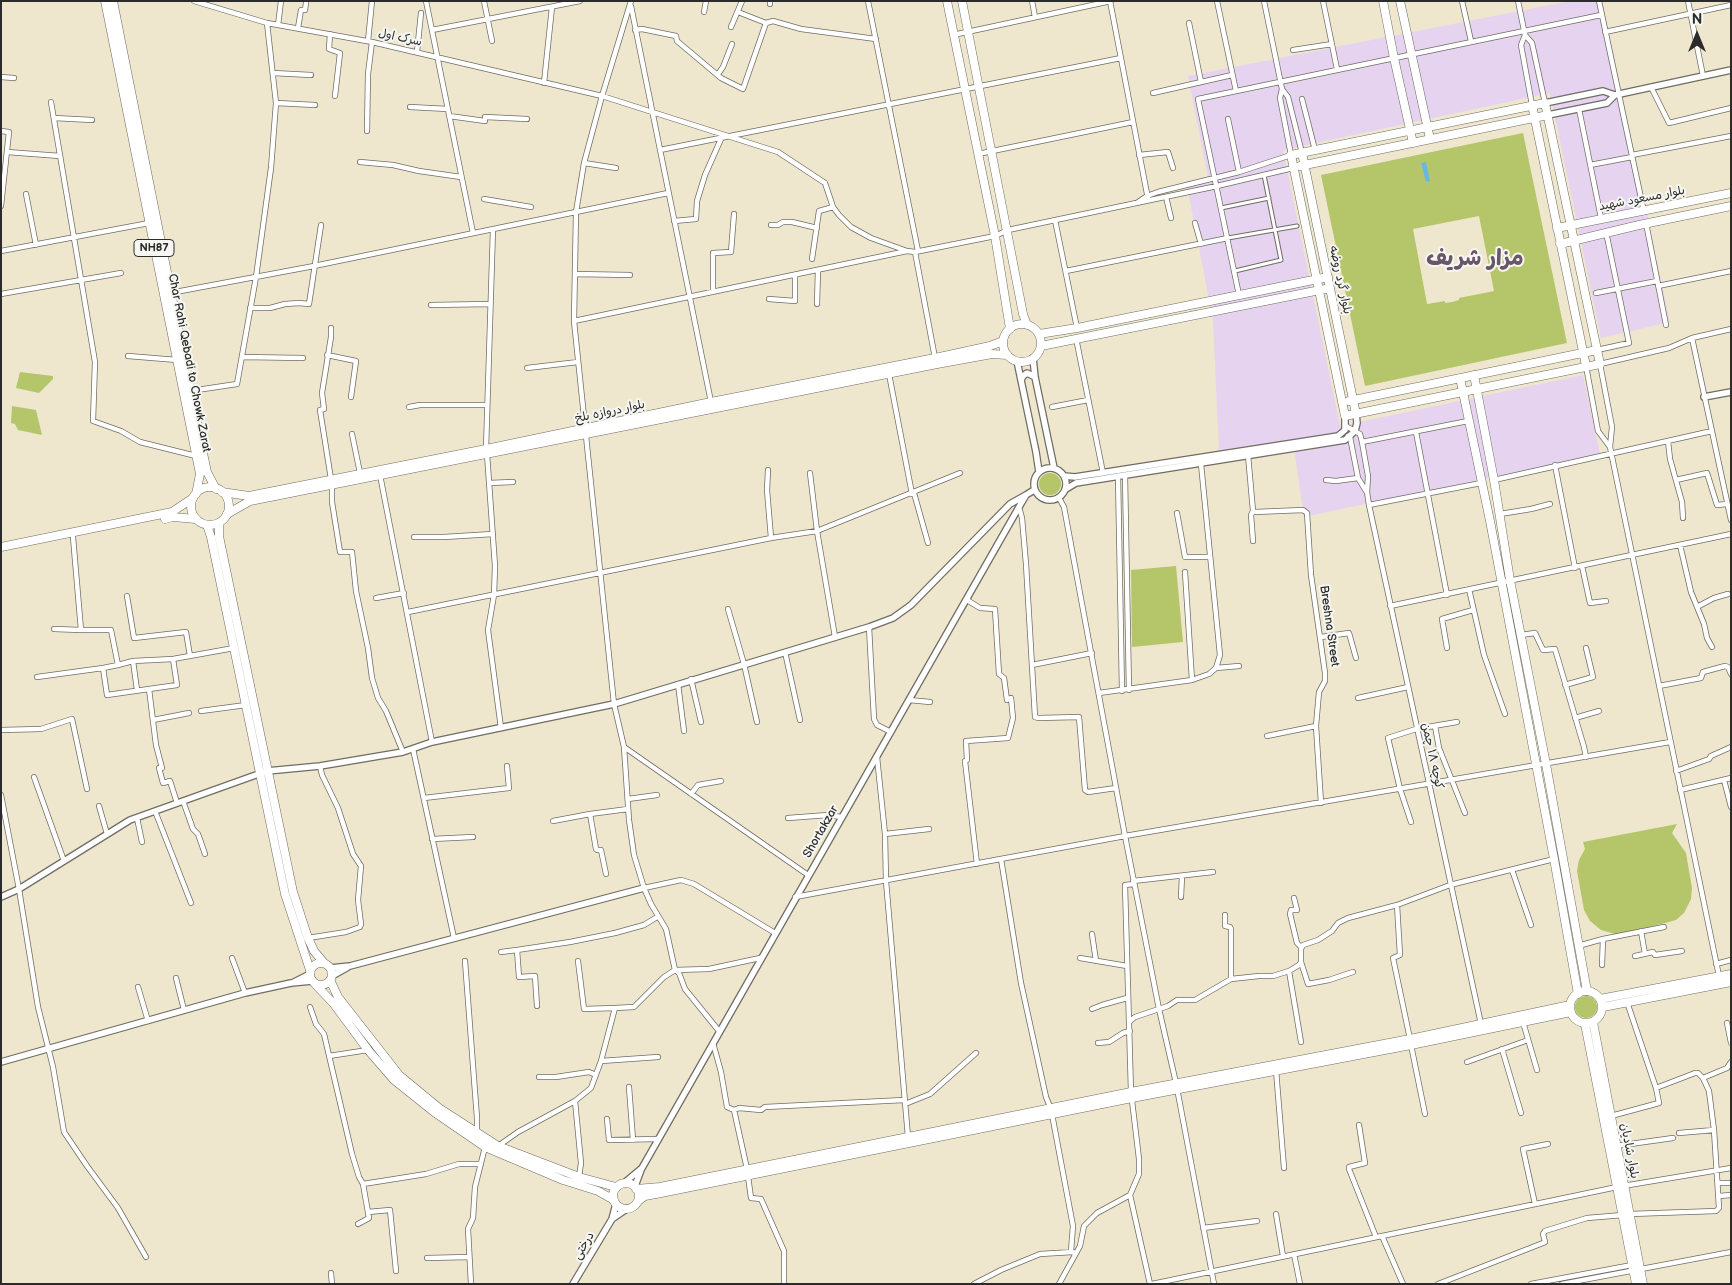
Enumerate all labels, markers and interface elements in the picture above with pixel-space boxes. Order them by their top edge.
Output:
north arrow [1672,10,1722,60]
text: N [1692,11,1702,28]
street label: سرک اول [377,26,423,50]
street label: بلوار مسعود شهید [1598,184,1686,214]
road number: NH87 [134,240,174,256]
street label: بلوار گرد روضه [1326,245,1354,315]
district label: مزار شريف [1426,246,1524,272]
street label: Char Rahi Qebadi to Chowk Zarat [165,272,213,454]
street label: بلوار دروازه بلخ [574,398,646,426]
street label: Breshna Street [1316,585,1342,667]
street label: كوچه ١٨ چمن [1418,722,1446,790]
street label: Shortakzar [800,803,842,861]
street label: بلوار شادیان [1617,1122,1641,1180]
street label: درختی [570,1230,598,1262]

